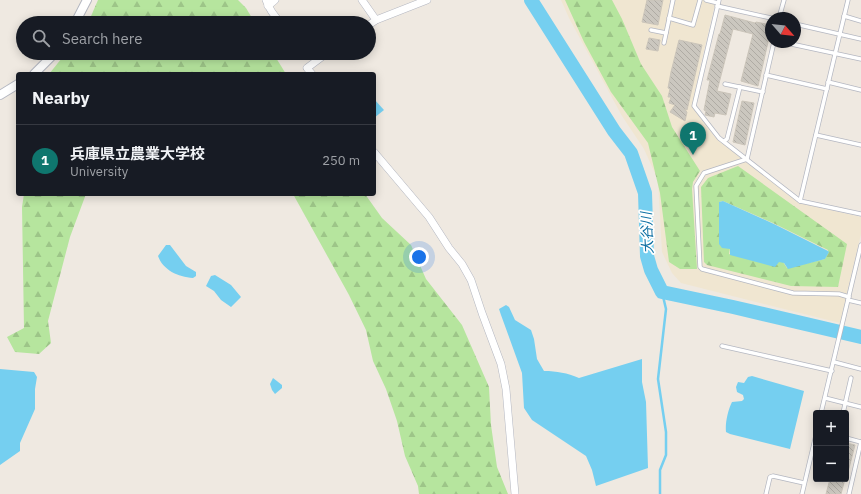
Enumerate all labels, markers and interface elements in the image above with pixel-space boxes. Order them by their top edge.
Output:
north arrow [765,12,801,48]
search box [16,16,376,60]
icon: search [30,27,52,49]
text: Search here [62,29,142,48]
text: Nearby [32,87,90,109]
pin: 1 [680,122,706,155]
text: 兵庫県立農業大学校 [70,144,205,163]
text: 1 [41,152,49,169]
text: 250 m [322,152,360,169]
text: University [70,163,128,180]
water label: 大谷川 [637,210,657,254]
your location [409,247,429,267]
map controls [813,410,849,482]
button: + [813,410,849,446]
button: − [813,446,849,482]

